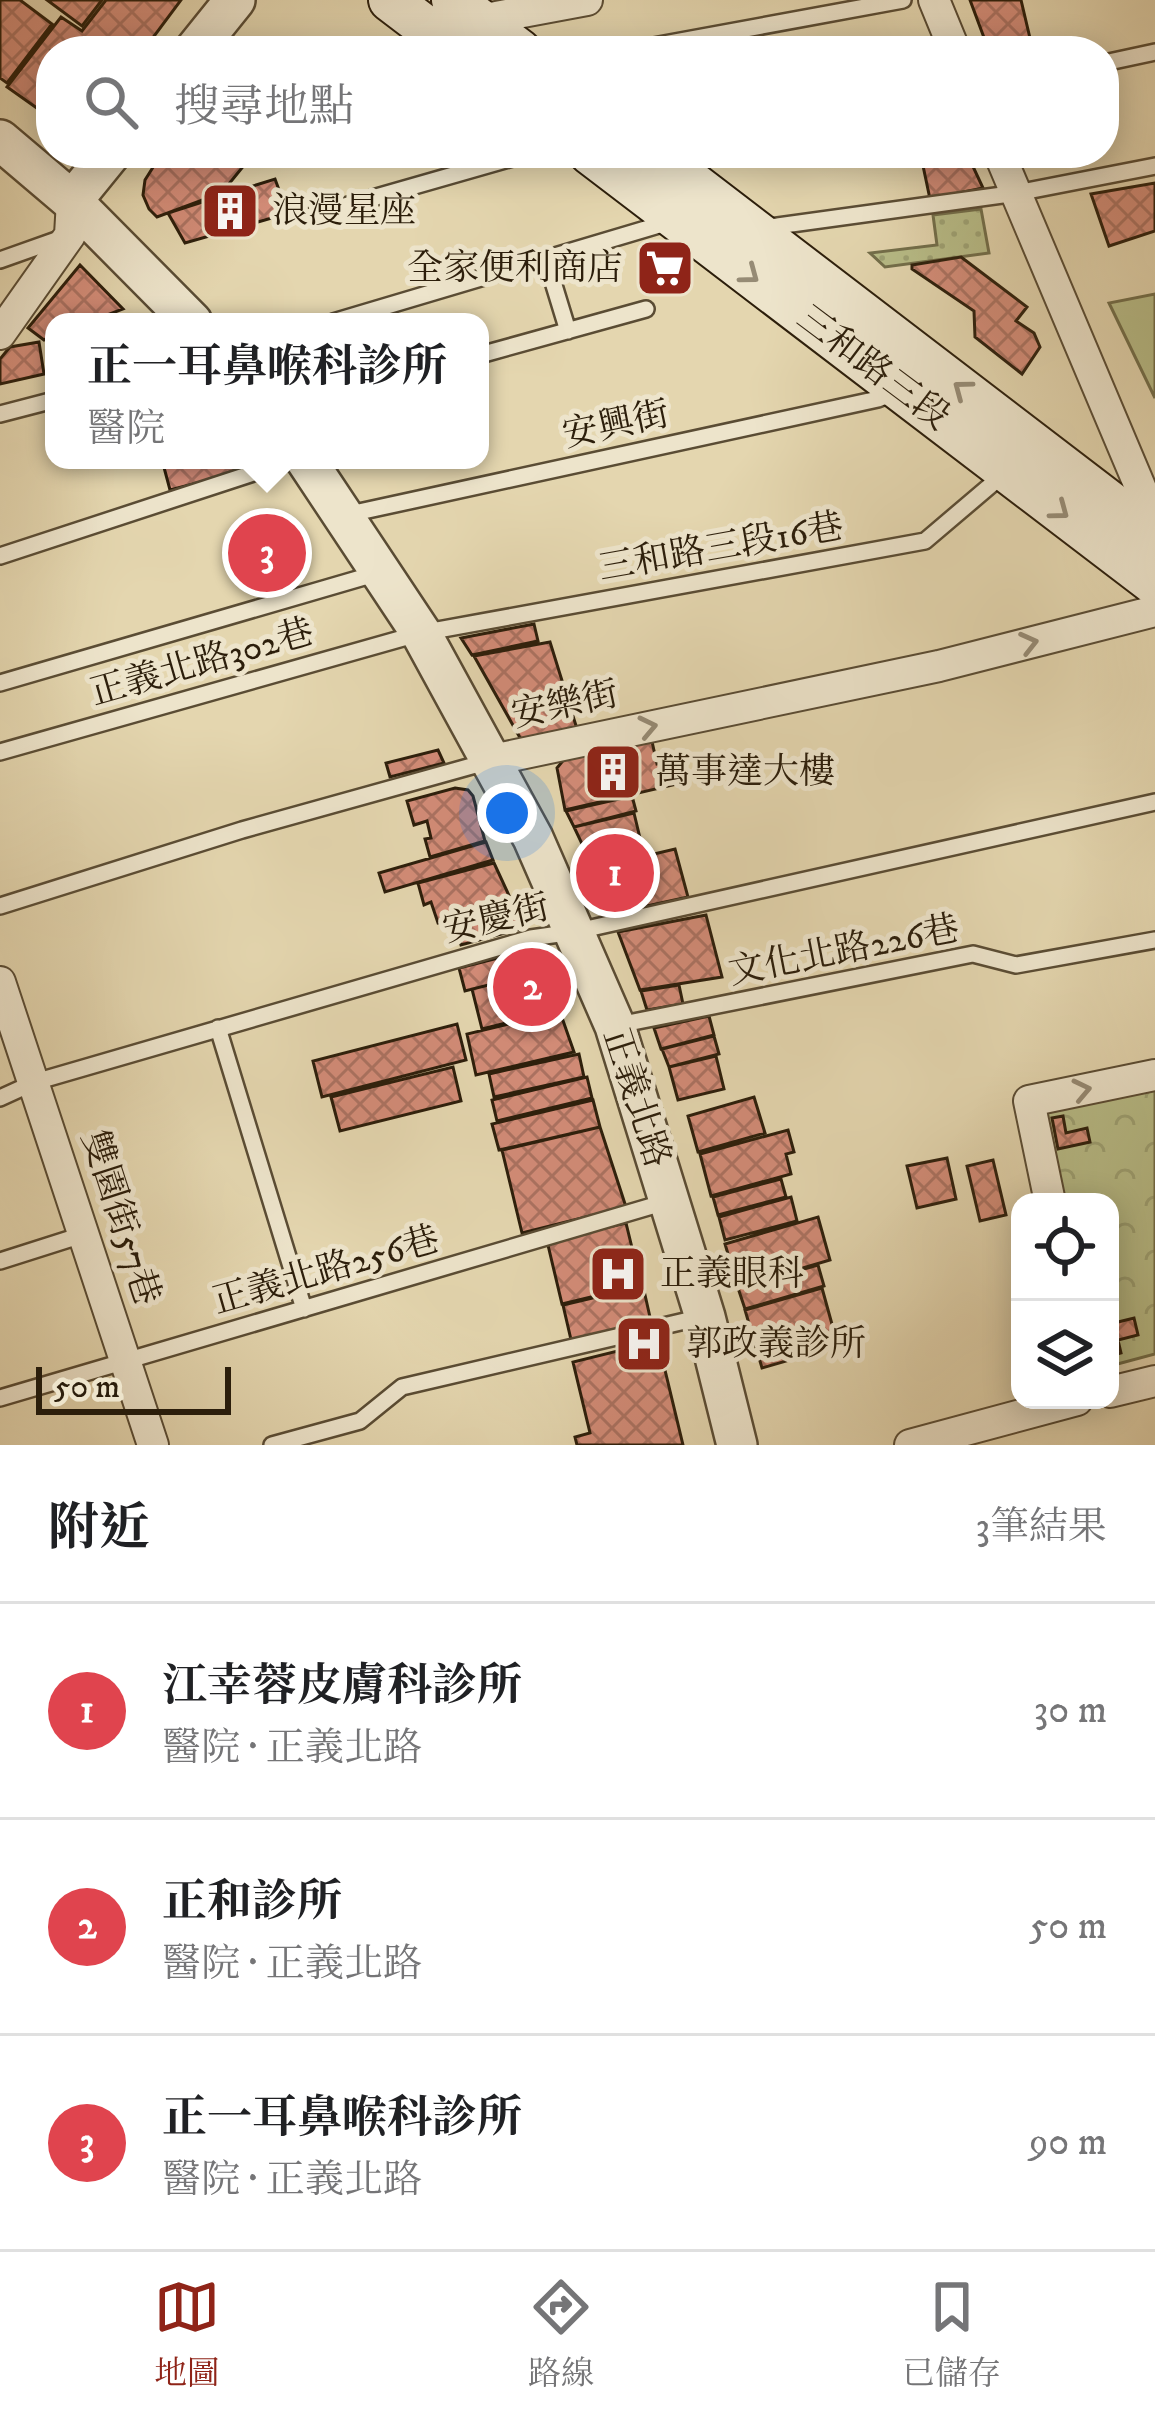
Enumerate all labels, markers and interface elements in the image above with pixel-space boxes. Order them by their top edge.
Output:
search box [36,36,1119,168]
icon: search [78,69,144,135]
text: 搜尋地點 [174,80,354,136]
building icon: 浪漫星座 [199,180,261,242]
place label: 浪漫星座 [272,189,416,234]
supermarket icon: 全家便利商店 [634,237,696,299]
place label: 全家便利商店 [407,246,623,291]
one-way arrow [737,261,759,282]
street label: 三和路三段 [788,296,958,440]
popup [45,313,489,469]
text: 正一耳鼻喉科診所 [87,340,447,396]
one-way arrow [954,382,976,403]
street label: 安興街 [558,392,674,458]
text: 醫院 [87,405,165,454]
one-way arrow [1047,497,1069,519]
street label: 三和路三段16巷 [595,504,847,592]
pin: 3 [228,508,306,598]
street label: 正義北路302巷 [85,610,319,716]
one-way arrow [1018,632,1038,657]
street label: 安樂街 [507,672,623,738]
one-way arrow [638,716,658,741]
building icon: 萬事達大樓 [582,741,644,803]
place label: 萬事達大樓 [655,750,835,795]
your location [477,783,537,843]
pin: 1 [576,828,654,918]
street label: 安慶街 [438,885,554,953]
street label: 文化北路226巷 [725,907,963,995]
pin: 2 [493,942,571,1032]
street label: 正義北路 [592,1023,680,1173]
one-way arrow [1072,1078,1092,1104]
street label: 雙園街57巷 [71,1125,169,1311]
map controls [1011,1193,1119,1409]
button: locate [1011,1193,1119,1301]
street label: 正義北路256巷 [207,1217,445,1325]
hospital icon: 正義眼科 [587,1243,649,1305]
place label: 正義眼科 [660,1252,804,1297]
button: layers [1011,1301,1119,1409]
hospital icon: 郭政義診所 [613,1313,675,1375]
place label: 郭政義診所 [686,1322,866,1367]
scale bar [36,1361,231,1414]
text: 50 m [54,1367,120,1408]
text: 附近 [48,1497,150,1561]
text: 3筆結果 [975,1503,1107,1552]
text: 江幸蓉皮膚科診所 [162,1659,522,1715]
text: 1 [80,1686,94,1735]
text: 30 m [1034,1686,1107,1735]
text: 醫院 · 正義北路 [162,1724,422,1773]
text: 正和診所 [162,1875,342,1931]
text: 2 [77,1902,97,1951]
text: 50 m [1029,1902,1107,1951]
text: 醫院 · 正義北路 [162,1940,422,1989]
text: 正一耳鼻喉科診所 [162,2091,522,2147]
text: 3 [80,2118,94,2167]
text: 90 m [1029,2118,1107,2167]
text: 醫院 · 正義北路 [162,2156,422,2205]
tab: 地圖 [154,2274,220,2395]
tab: 路線 [528,2274,594,2395]
tab: 已儲存 [902,2274,1001,2395]

